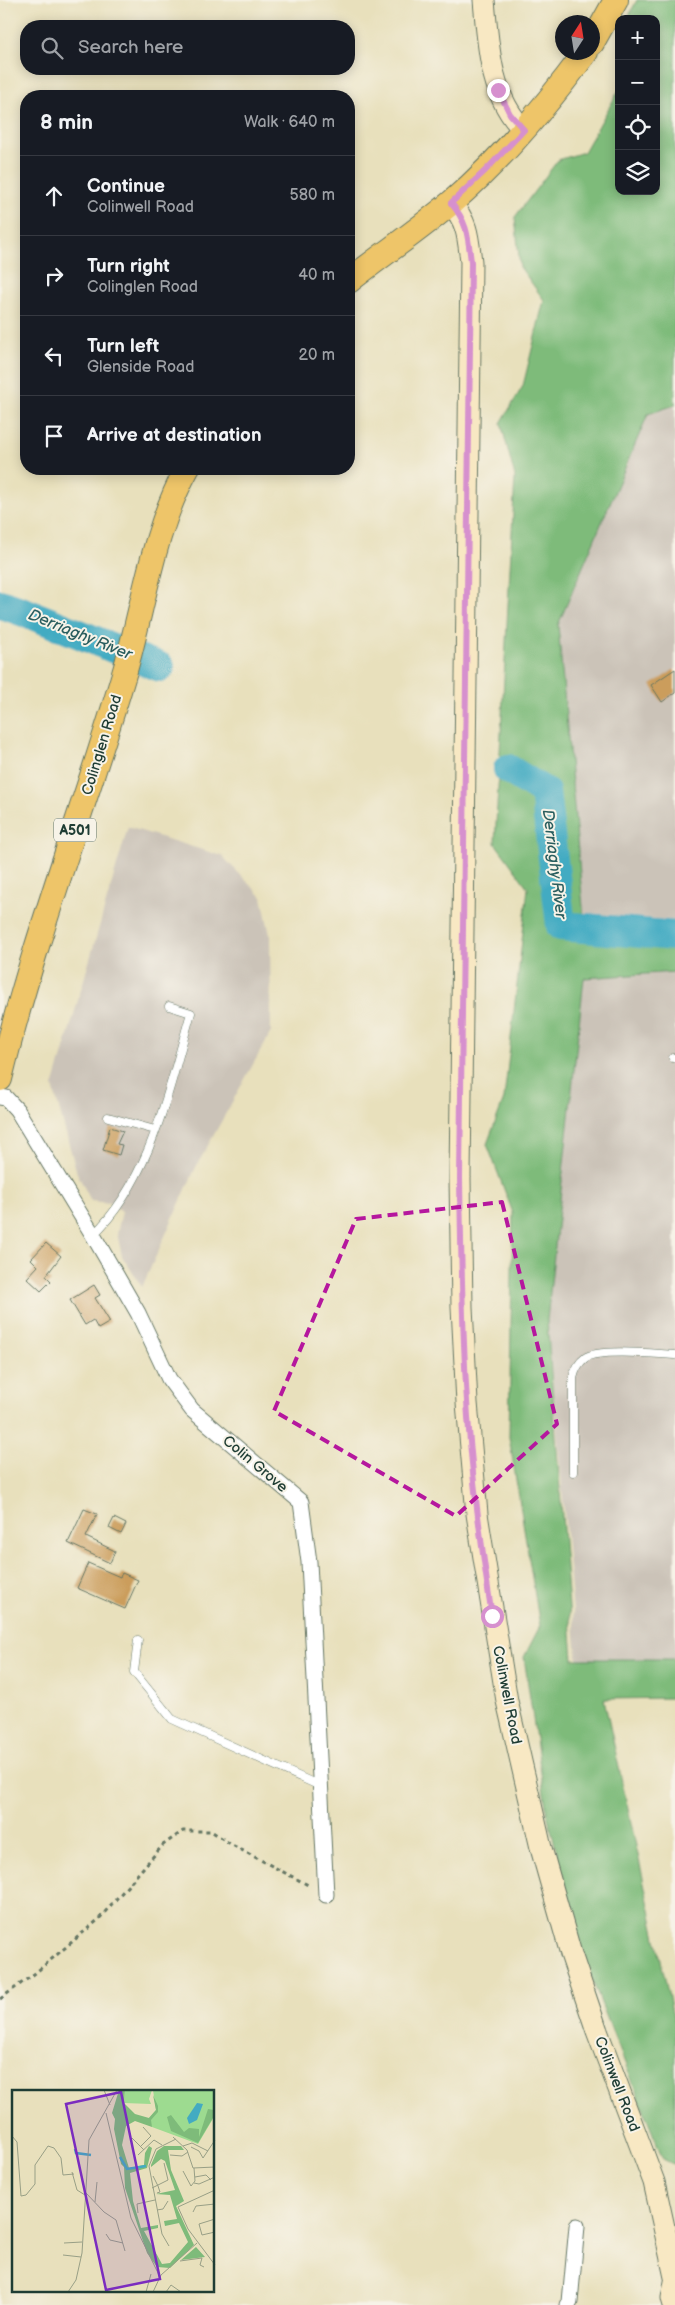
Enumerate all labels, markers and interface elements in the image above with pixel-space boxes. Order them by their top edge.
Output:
north arrow [555,15,600,60]
map controls [615,15,660,195]
button: + [615,15,660,60]
search box [20,20,355,75]
icon: search [38,34,66,62]
text: Search here [78,36,183,59]
button: − [615,60,660,105]
route end [487,79,510,102]
button: locate [615,105,660,150]
text: 8 min [40,110,93,135]
text: Walk · 640 m [244,113,335,132]
button: layers [615,150,660,195]
text: Continue [87,175,165,198]
icon: ahead [40,182,68,210]
text: 580 m [290,186,335,205]
text: Colinwell Road [87,198,194,217]
text: Turn right [87,255,170,278]
icon: right [40,262,68,290]
text: 40 m [298,266,335,285]
text: Colinglen Road [87,278,198,297]
text: Turn left [87,335,159,358]
icon: left [40,342,68,370]
text: 20 m [299,346,335,365]
text: Glenside Road [87,358,194,377]
icon: arrive [40,422,68,450]
text: Arrive at destination [87,424,262,447]
water label: Derriaghy River [25,606,136,665]
street label: Colinglen Road [78,692,126,798]
water label: Derriaghy River [538,808,570,921]
road number: A501 [54,818,96,842]
street label: Colin Grove [219,1431,292,1497]
route start [481,1605,504,1628]
street label: Colinwell Road [488,1644,526,1746]
street label: Colinwell Road [590,2034,644,2134]
inset map [12,2090,215,2292]

